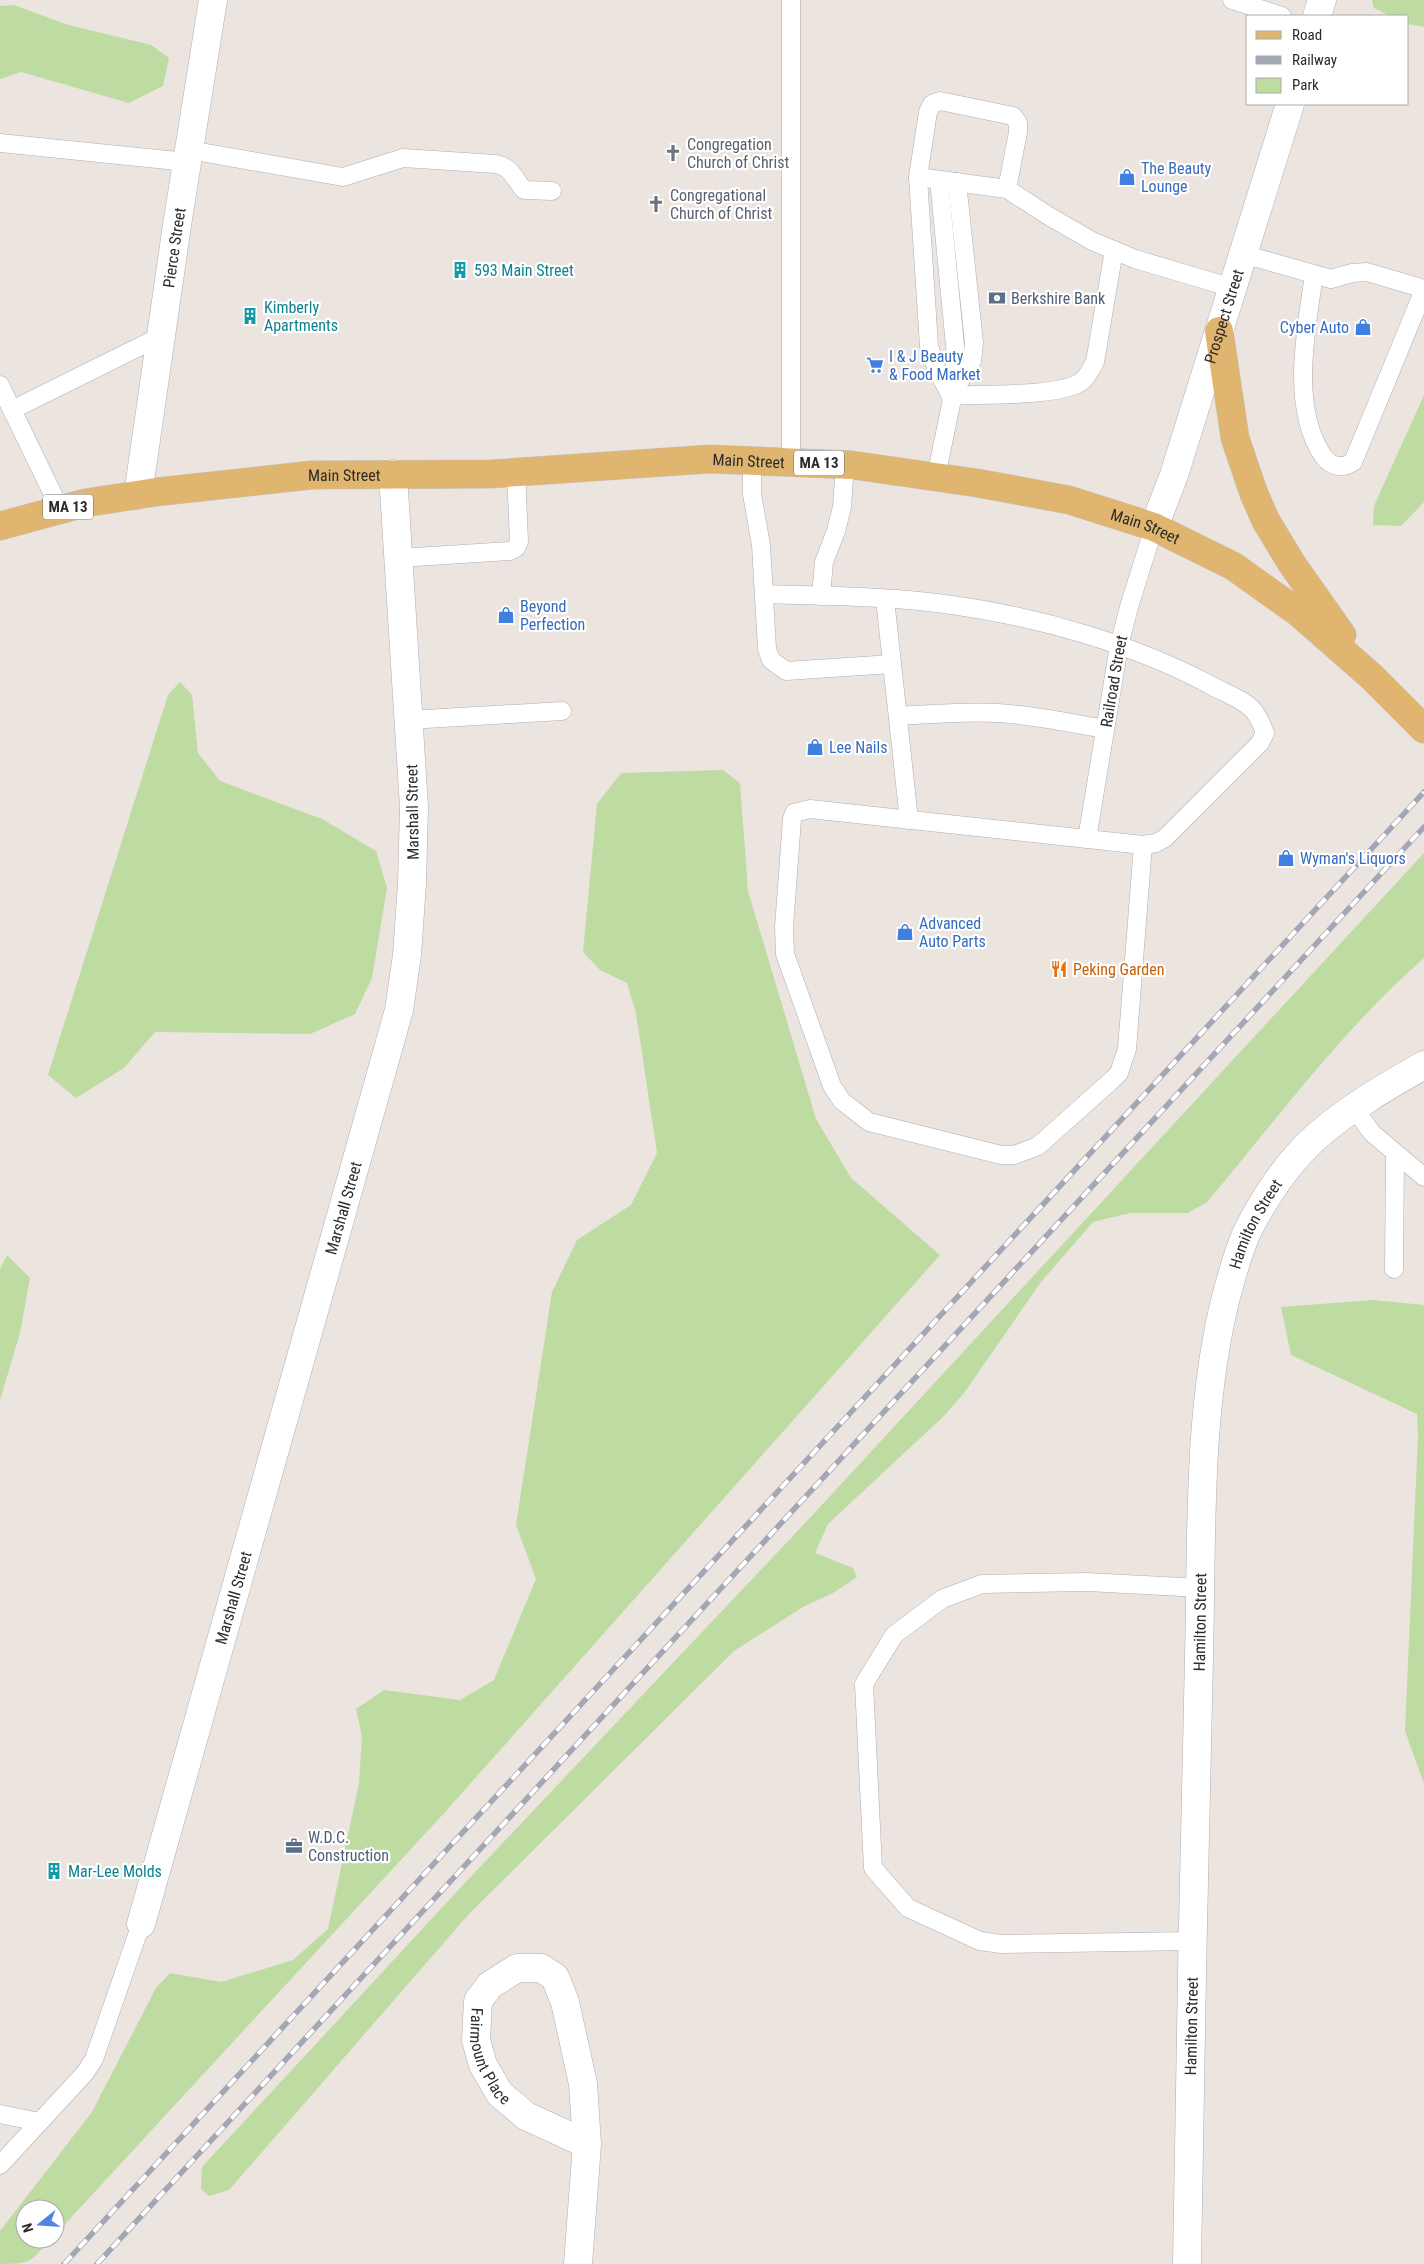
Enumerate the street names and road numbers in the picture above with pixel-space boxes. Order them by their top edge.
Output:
street label: Pierce Street [159,206,190,289]
street label: Prospect Street [1200,267,1248,366]
street label: Main Street [712,450,785,472]
road number: MA 13 [794,450,844,476]
street label: Main Street [308,466,381,485]
road number: MA 13 [43,494,93,520]
street label: Main Street [1108,505,1183,548]
street label: Railroad Street [1097,633,1131,729]
street label: Marshall Street [402,764,423,860]
street label: Marshall Street [321,1159,366,1257]
street label: Hamilton Street [1225,1175,1286,1271]
street label: Marshall Street [211,1549,256,1647]
street label: Hamilton Street [1190,1573,1210,1672]
street label: Hamilton Street [1181,1976,1202,2076]
street label: Fairmount Place [466,2007,514,2109]

